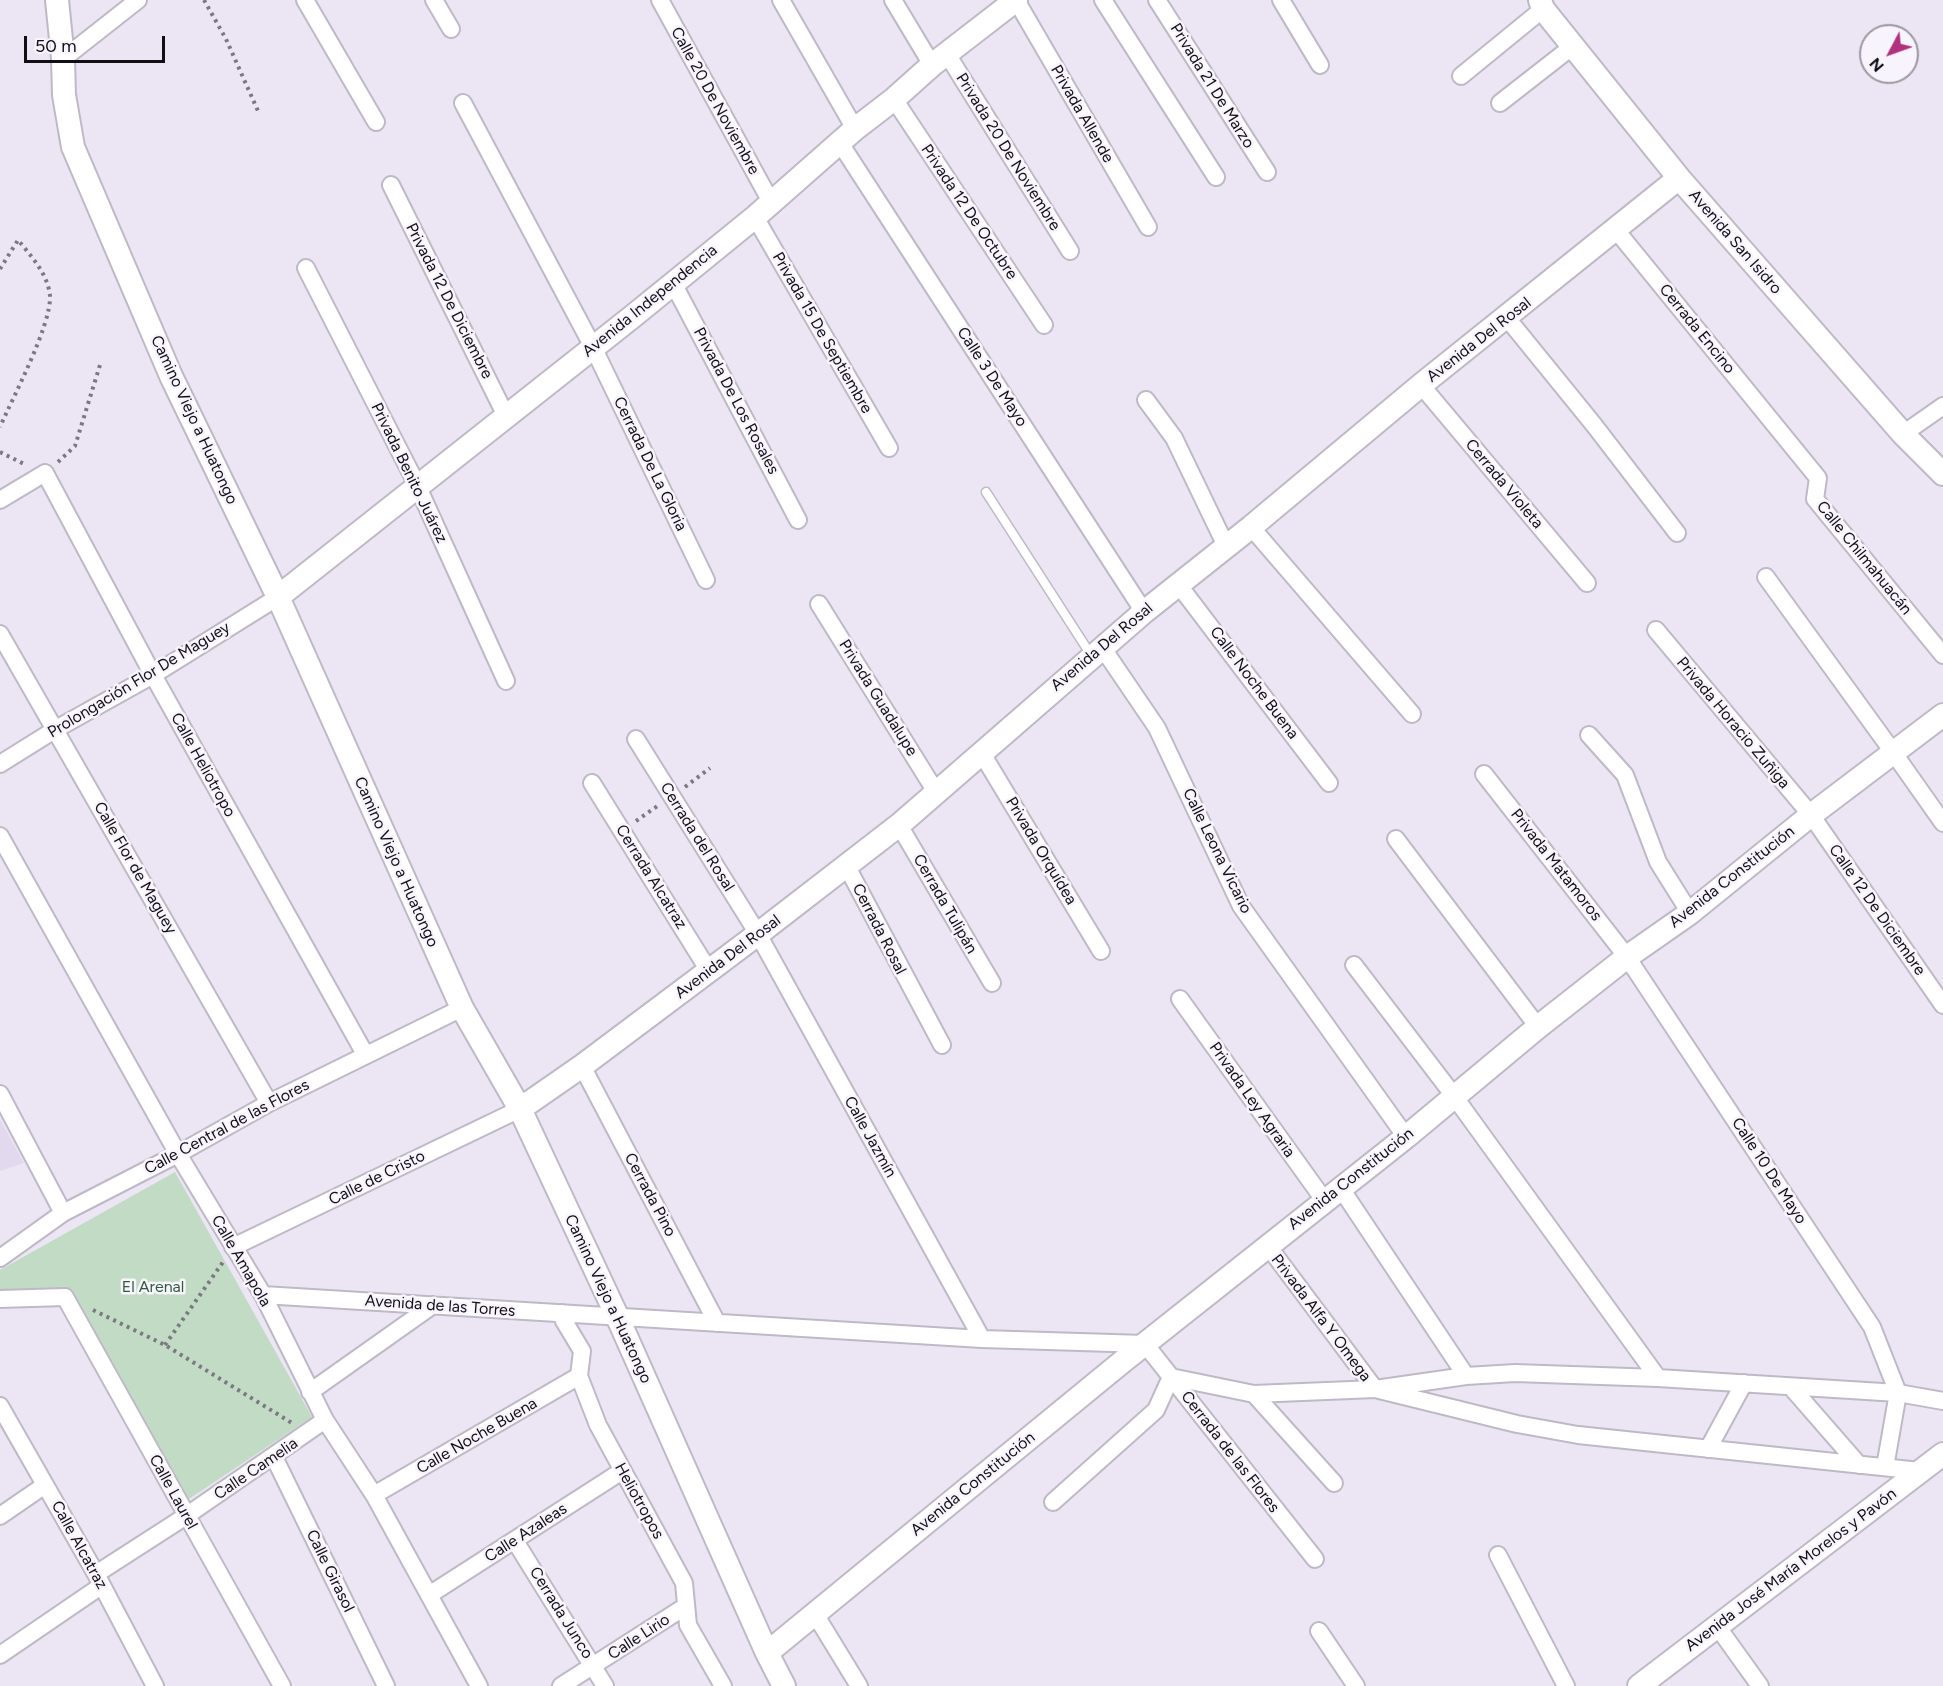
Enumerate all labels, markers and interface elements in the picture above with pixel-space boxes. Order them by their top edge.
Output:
street label: Privada 21 De Marzo [1166,20,1258,152]
scale bar [27,24,168,62]
street label: Calle 20 De Noviembre [666,24,764,178]
north arrow [1859,24,1919,84]
text: 50 m [35,35,77,57]
text: N [1865,54,1888,76]
street label: Privada Allende [1046,62,1118,166]
street label: Privada 20 De Noviembre [952,70,1064,234]
street label: Privada 12 De Octubre [917,141,1021,283]
street label: Avenida San Isidro [1684,186,1786,298]
street label: Privada 12 De Diciembre [401,220,497,382]
street label: Avenida Independencia [579,241,721,361]
street label: Privada 15 De Septiembre [768,249,876,417]
street label: Cerrada Encino [1655,280,1739,378]
street label: Avenida Del Rosal [1423,293,1535,387]
street label: Privada De Los Rosales [689,324,783,478]
street label: Calle 3 De Mayo [953,324,1031,430]
street label: Camino Viejo a Huatongo [146,332,242,508]
street label: Cerrada De La Gloria [609,394,691,534]
street label: Privada Benito Juárez [367,400,451,546]
street label: Cerrada Violeta [1461,435,1547,533]
street label: Calle Chilmahuacán [1812,497,1916,619]
street label: Avenida Del Rosal [1047,599,1157,695]
street label: Prolongación Flor De Maguey [44,618,234,742]
street label: Calle Noche Buena [1205,623,1303,743]
street label: Privada Guadalupe [834,636,922,760]
street label: Privada Horacio Zuñiga [1672,653,1794,793]
street label: Calle Heliotropo [166,710,240,820]
street label: Camino Viejo a Huatongo [350,774,442,950]
street label: Cerrada del Rosal [656,779,738,895]
street label: Calle Leona Vicario [1178,785,1256,917]
street label: Privada Orquídea [1001,794,1081,908]
street label: Calle Flor de Maguey [89,799,181,937]
street label: Privada Matamoros [1506,805,1606,925]
street label: Cerrada Alcatraz [611,821,691,933]
street label: Avenida Constitución [1665,822,1799,932]
street label: Calle 12 De Diciembre [1825,841,1929,979]
street label: Cerrada Tulipán [909,851,981,957]
street label: Cerrada Rosal [848,880,910,978]
street label: Avenida Del Rosal [671,911,785,1003]
street label: Privada Ley Agraria [1205,1039,1299,1161]
street label: Calle Central de las Flores [141,1075,313,1179]
street label: Calle Jazmín [840,1093,900,1181]
street label: Calle 10 De Mayo [1727,1114,1811,1228]
street label: Avenida Constitución [1284,1124,1418,1234]
street label: Calle de Cristo [326,1146,428,1210]
street label: Cerrada Pino [620,1150,680,1240]
street label: Camino Viejo a Huatongo [560,1211,656,1387]
street label: Calle Amapola [207,1212,275,1310]
street label: Privada Alfa Y Omega [1267,1251,1375,1385]
park label: El Arenal [122,1277,184,1297]
street label: Avenida de las Torres [364,1291,516,1321]
street label: Cerrada de las Flores [1177,1387,1283,1517]
street label: Calle Noche Buena [413,1394,541,1478]
street label: Avenida Constitución [907,1428,1039,1540]
street label: Calle Camelia [210,1434,302,1504]
street label: Calle Laurel [145,1451,201,1533]
street label: Heliotropos [610,1460,668,1542]
street label: Avenida José María Morelos y Pavón [1682,1484,1900,1656]
street label: Calle Alcatraz [47,1497,111,1593]
street label: Calle Azaleas [481,1499,571,1567]
street label: Calle Girasol [302,1527,358,1615]
street label: Cerrada Junco [525,1563,597,1663]
street label: Calle Lirio [604,1610,674,1664]

